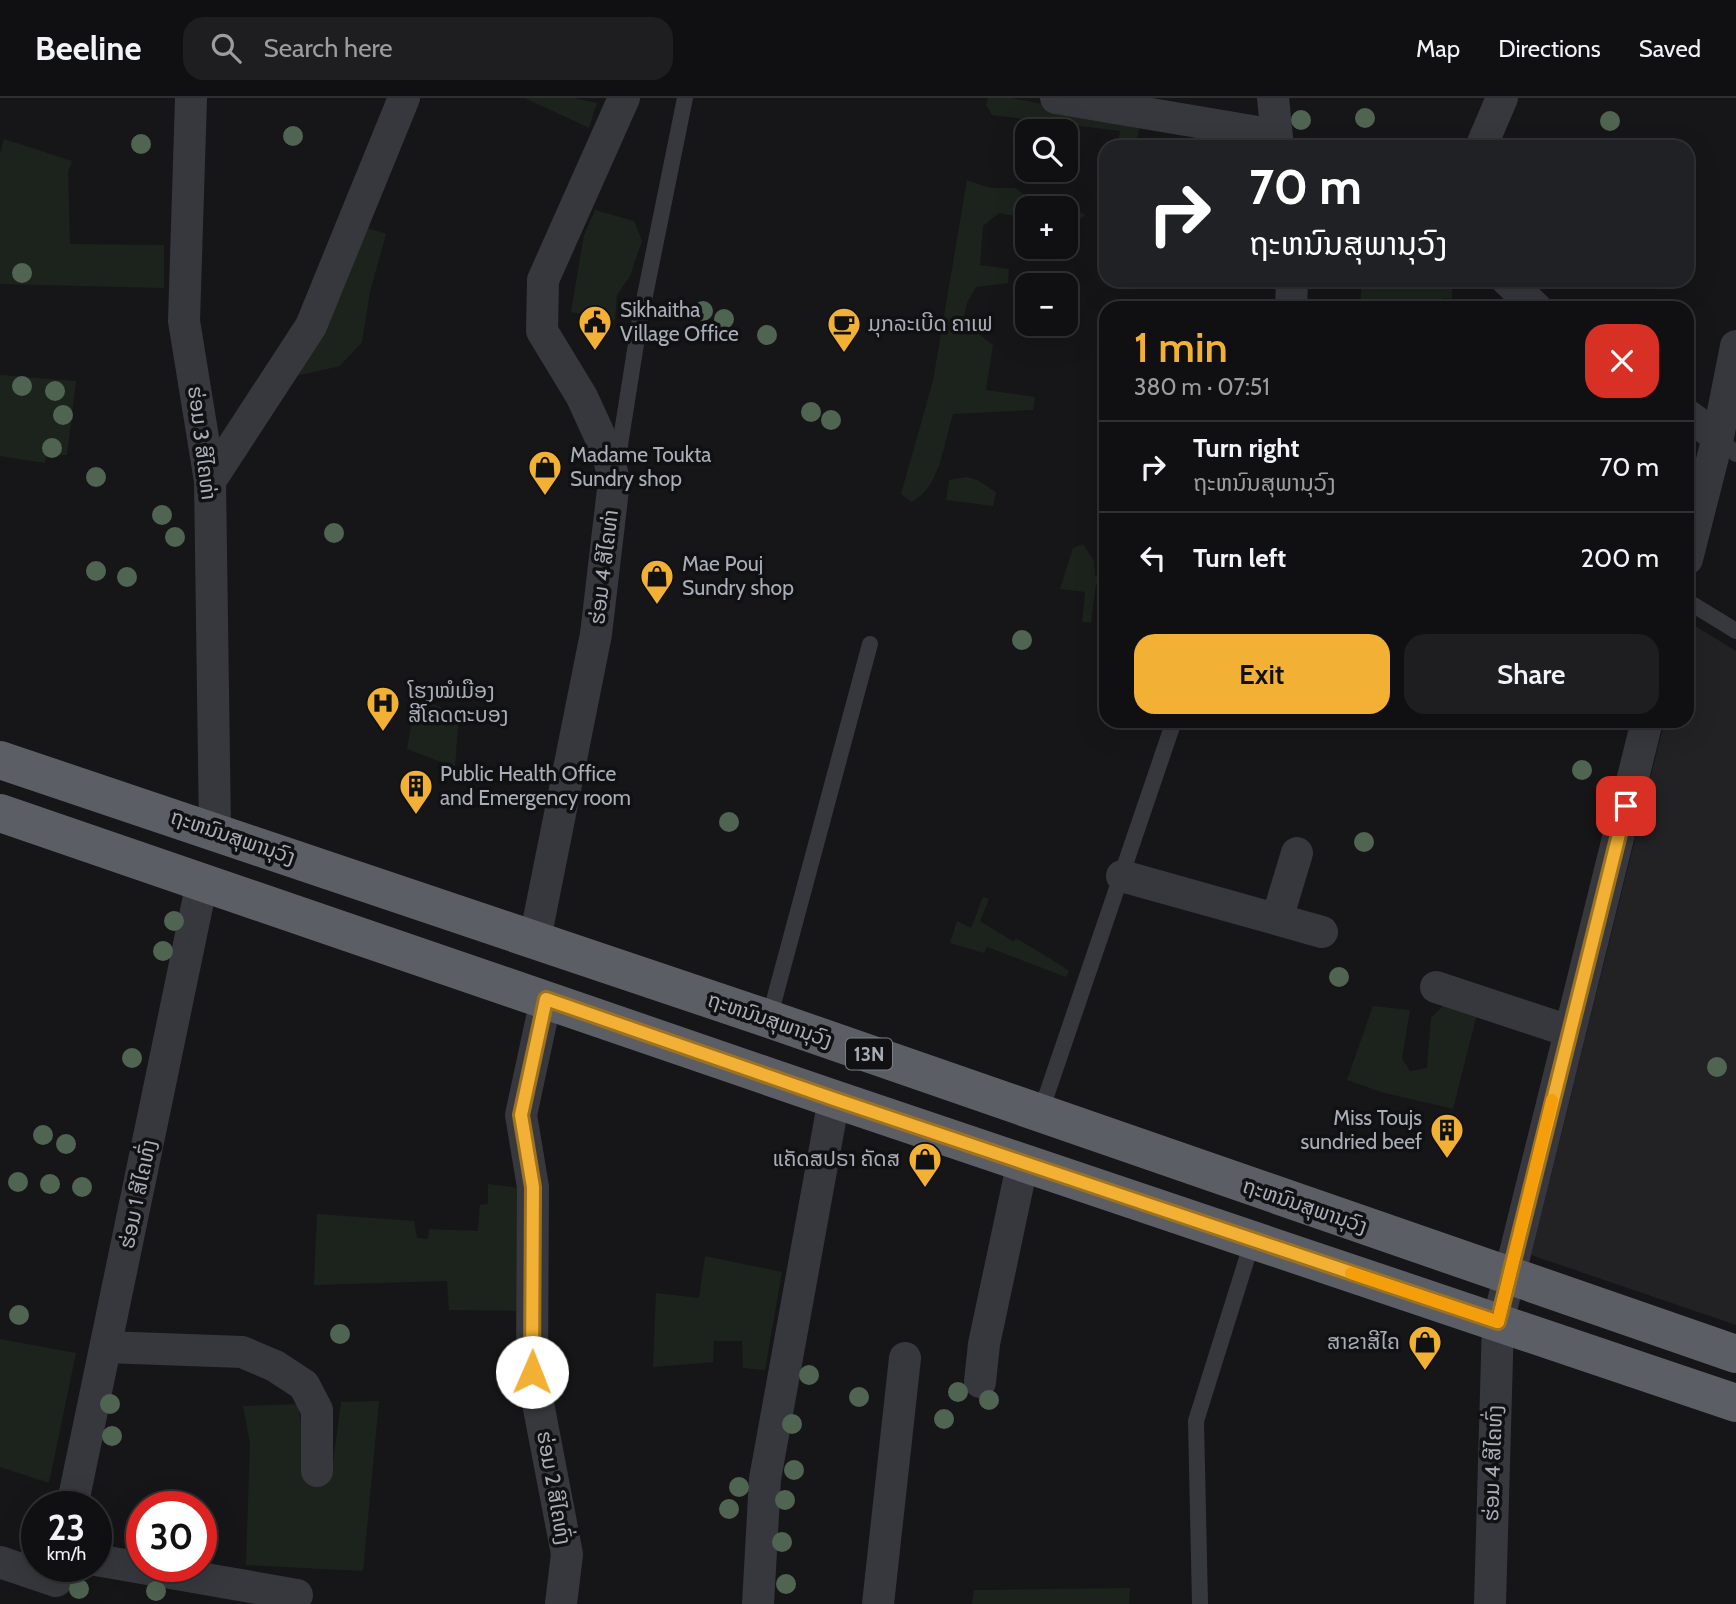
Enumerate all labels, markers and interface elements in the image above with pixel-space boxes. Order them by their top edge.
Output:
search box [183,17,673,80]
text: Beeline [35,28,141,68]
icon: search [207,29,245,67]
text: Search here [263,32,393,64]
text: Map [1416,34,1460,63]
text: Directions [1498,34,1601,63]
text: Saved [1639,34,1701,63]
map controls [1015,119,1078,336]
button: search [1015,119,1078,182]
text: 70 m [1249,157,1362,216]
icon: right [1134,168,1225,259]
button: + [1015,196,1078,259]
text: ຖະຫນົນສຸພານຸວົງ [1249,224,1448,263]
button: − [1015,273,1078,336]
place label: Sikhaitha Village Office [620,297,739,346]
public building icon: Sikhaitha Village Office [576,303,614,352]
cafe icon: ມຸກລະເບີດ ຄາເຟ [825,305,863,354]
place label: ມຸກລະເບີດ ຄາເຟ [868,311,993,338]
text: 1 min [1134,321,1228,373]
button: close [1585,324,1659,398]
text: 380 m · 07:51 [1134,373,1270,401]
street label: ຮ່ອມ 3 ສີໄຄທ່າ [183,384,222,501]
text: Turn right [1193,432,1299,464]
place label: Madame Toukta Sundry shop [570,442,711,491]
shop icon: Madame Toukta Sundry shop [526,448,564,497]
icon: right [1134,448,1172,486]
text: 70 m [1599,451,1659,483]
text: ຖະຫນົນສຸພານຸວົງ [1193,469,1336,497]
street label: ຮ່ອມ 4 ສີໄຄທ່າ [584,508,623,626]
icon: left [1134,539,1172,577]
text: Turn left [1193,542,1286,574]
text: 200 m [1580,542,1659,574]
place label: Mae Pouj Sundry shop [682,551,794,600]
shop icon: Mae Pouj Sundry shop [638,557,676,606]
button: Exit [1134,634,1390,714]
button: Share [1404,634,1659,714]
place label: ໂຮງໝໍເມືອງ ສີໂຄດຕະບອງ [407,678,509,727]
hospital icon: ໂຮງໝໍເມືອງ ສີໂຄດຕະບອງ [364,684,402,733]
place label: Public Health Office and Emergency room [440,761,631,810]
building icon: Public Health Office and Emergency room [397,767,435,816]
pin [1596,776,1656,836]
icon: arrive [1607,787,1645,825]
street label: ຖະຫນົນສຸພານຸວົງ [167,803,299,871]
street label: ຖະຫນົນສຸພານຸວົງ [704,986,836,1054]
road number: 13N [846,1038,892,1070]
place label: Miss Toujs sundried beef [1301,1105,1422,1154]
building icon: Miss Toujs sundried beef [1428,1111,1466,1160]
street label: ຮ່ອມ 1 ສີໄຄທົ່ງ [112,1137,161,1251]
shop icon: ແຄັດສປຣາ ຄັດສ [906,1140,944,1189]
place label: ແຄັດສປຣາ ຄັດສ [773,1146,900,1171]
street label: ຖະຫນົນສຸພານຸວົງ [1239,1172,1371,1240]
shop icon: ສາຂາສີໄຄ [1406,1323,1444,1372]
place label: ສາຂາສີໄຄ [1327,1329,1400,1354]
position arrow [495,1335,569,1409]
street label: ຮ່ອມ 4 ສີໄຄທົ່ງ [1476,1404,1507,1522]
street label: ຮ່ອມ 2 ສີໄຄທົ່ງ [532,1429,578,1547]
speed limit sign: 30 [126,1491,217,1582]
text: 23 [48,1506,85,1549]
text: km/h [47,1543,86,1565]

